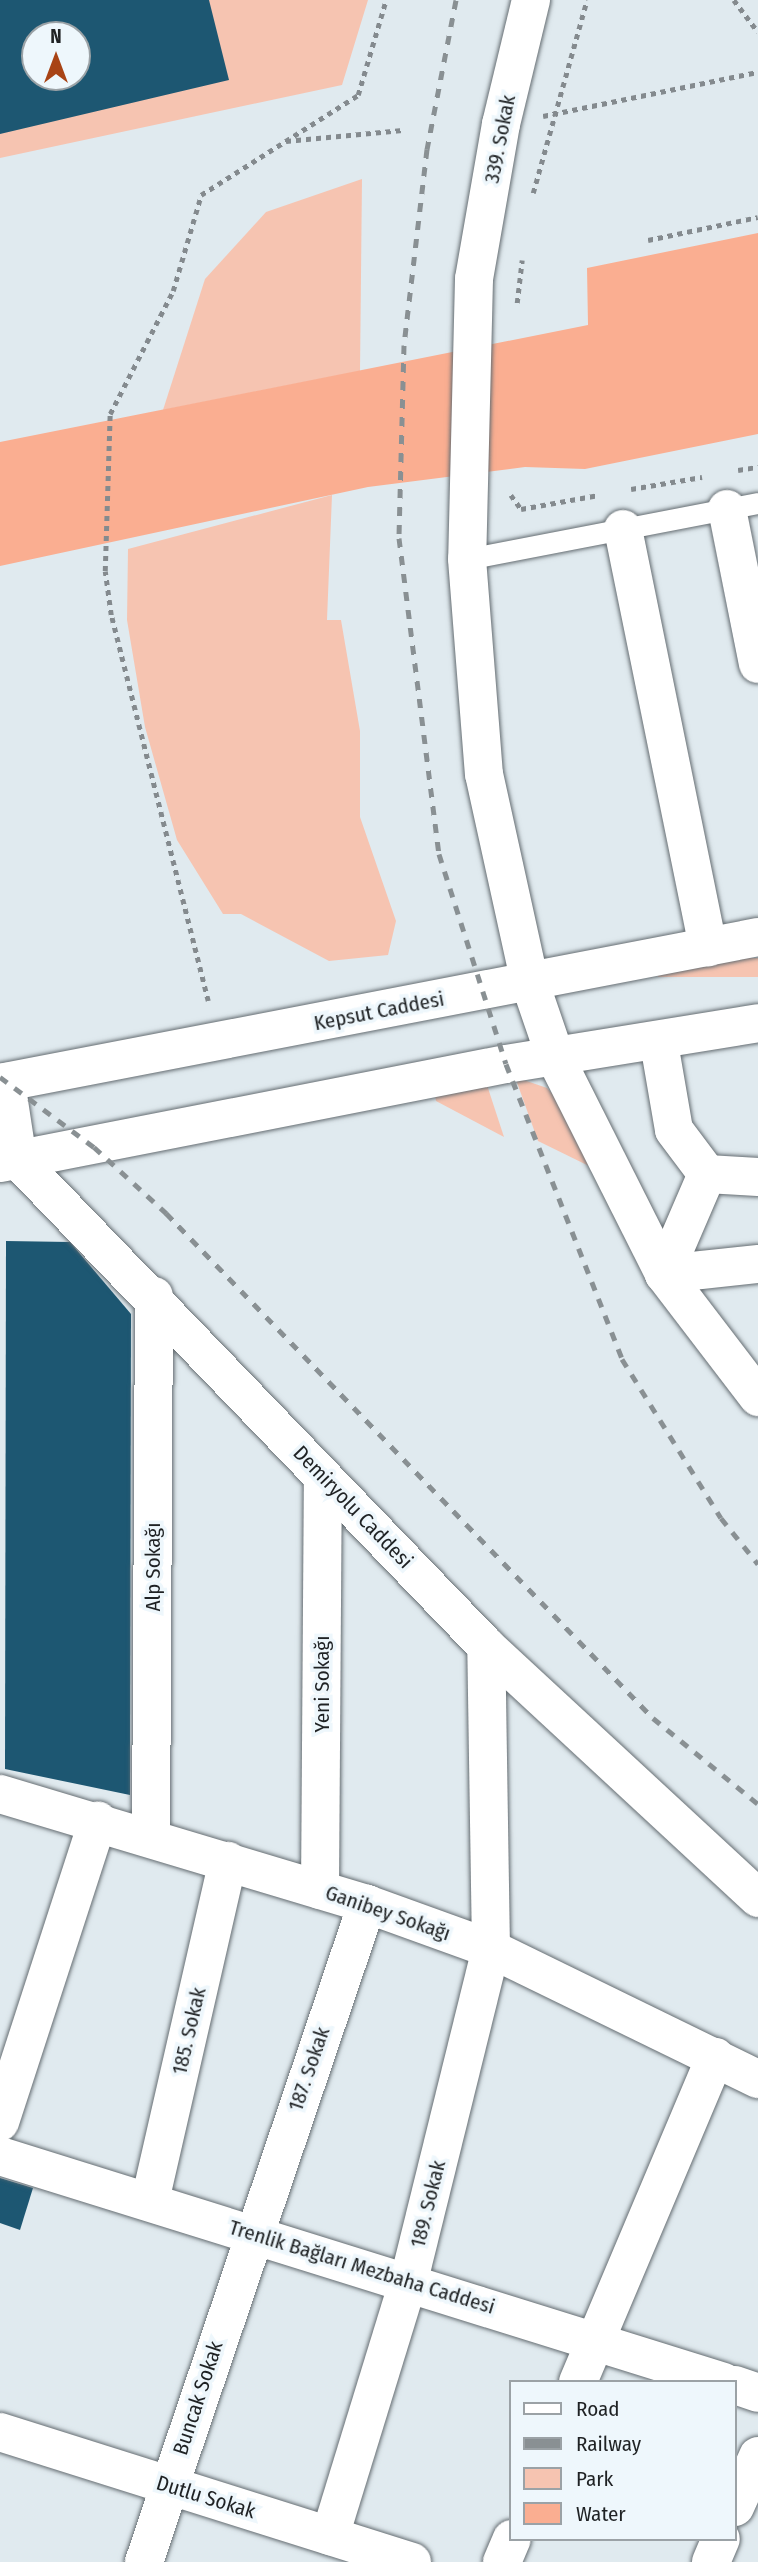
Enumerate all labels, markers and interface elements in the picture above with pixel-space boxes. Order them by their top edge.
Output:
north arrow [21,21,91,91]
text: N [50,25,62,48]
street label: 339. Sokak [479,93,521,185]
street label: Kepsut Caddesi [312,986,446,1036]
street label: Demiryolu Caddesi [288,1440,418,1574]
street label: Alp Sokağı [140,1523,166,1611]
street label: Yeni Sokağı [309,1635,335,1733]
street label: Ganibey Sokağı [322,1880,454,1946]
street label: 185. Sokak [167,1985,211,2077]
street label: 187. Sokak [283,2024,335,2114]
street label: 189. Sokak [405,2158,451,2250]
street label: Trenlik Bağları Mezbaha Caddesi [226,2215,498,2319]
street label: Buncak Sokak [168,2338,228,2458]
legend [510,2380,737,2541]
text: Road [576,2396,620,2422]
text: Railway [576,2431,641,2457]
text: Park [576,2466,613,2492]
street label: Dutlu Sokak [153,2470,259,2524]
text: Water [576,2501,626,2527]

